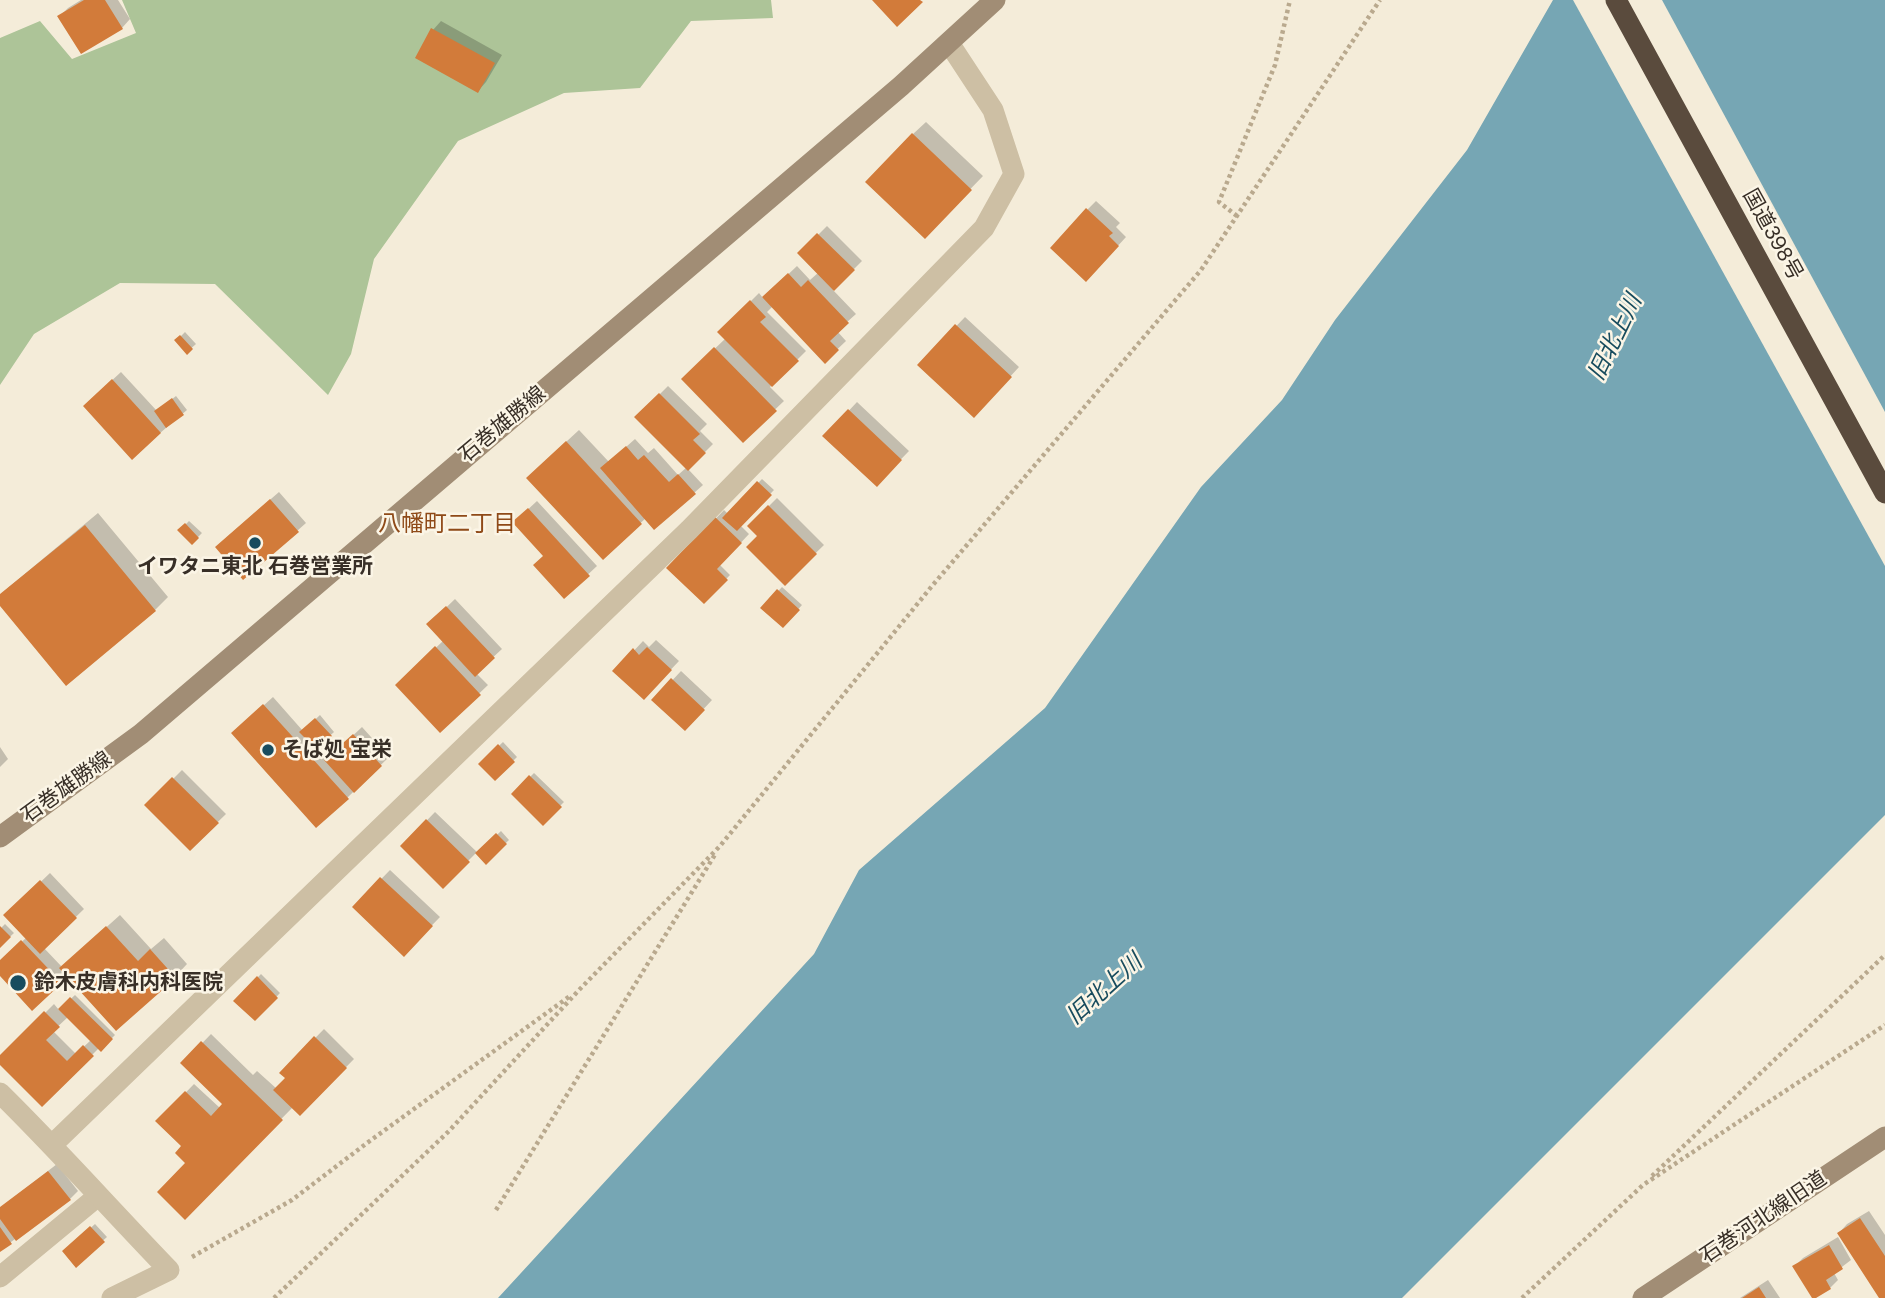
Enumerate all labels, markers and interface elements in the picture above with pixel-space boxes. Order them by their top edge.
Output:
street label: 国道398号 [1737,185,1807,285]
water label: 旧北上川 [1583,291,1649,385]
street label: 石巻雄勝線 [455,382,551,468]
district label: 八幡町二丁目 [378,511,516,539]
marker: イワタニ東北 石巻営業所 [247,535,263,551]
place label: イワタニ東北 石巻営業所 [137,554,373,580]
place label: そば処 宝栄 [282,737,392,763]
marker: そば処 宝栄 [260,742,276,758]
street label: 石巻雄勝線 [17,747,117,829]
water label: 旧北上川 [1062,949,1148,1031]
place label: 鈴木皮膚科内科医院 [34,970,223,996]
marker: 鈴木皮膚科内科医院 [8,973,28,993]
street label: 石巻河北線旧道 [1696,1166,1832,1270]

